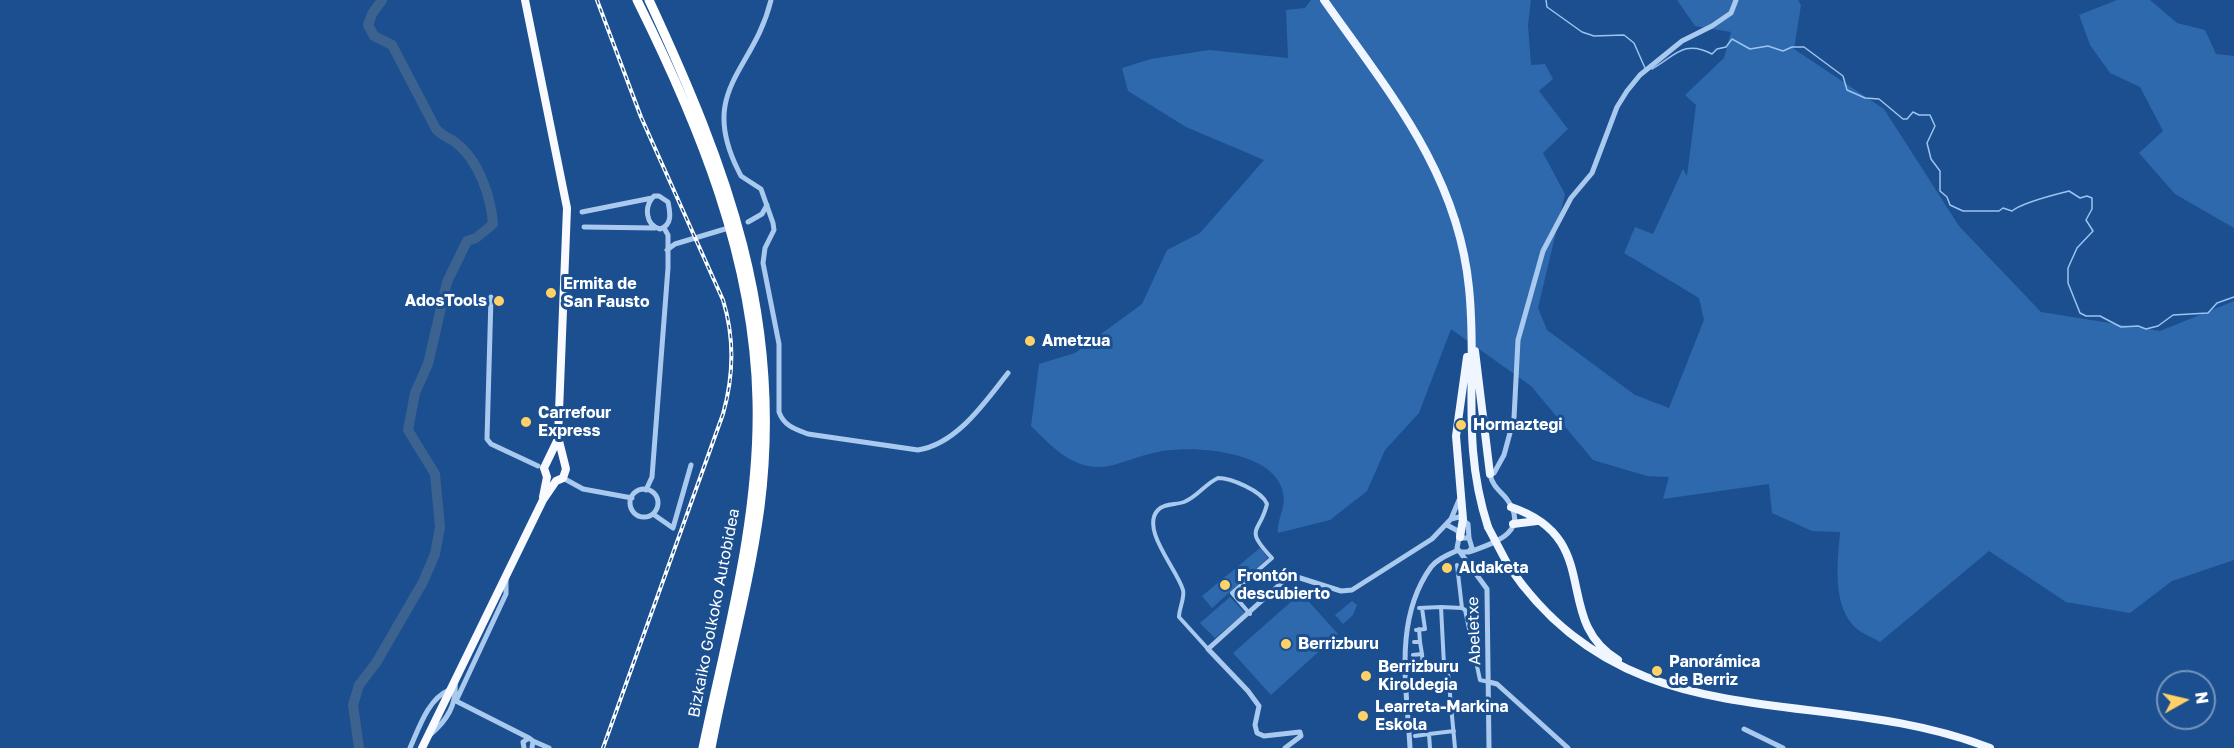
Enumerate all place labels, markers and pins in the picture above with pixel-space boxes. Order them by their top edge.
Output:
place label: Ermita de San Fausto [563,274,650,312]
marker: Ermita de San Fausto [544,286,558,300]
place label: AdosTools [405,291,487,311]
marker: AdosTools [492,294,506,308]
place label: Ametzua [1042,331,1110,351]
marker: Ametzua [1023,334,1037,348]
place label: Carrefour Express [538,403,611,441]
marker: Carrefour Express [519,415,533,429]
place label: Hormaztegi [1473,415,1563,435]
marker: Hormaztegi [1454,418,1468,432]
place label: Aldaketa [1459,558,1529,578]
marker: Aldaketa [1440,561,1454,575]
place label: Frontón descubierto [1237,566,1330,604]
marker: Frontón descubierto [1218,578,1232,592]
place label: Berrizburu [1298,634,1379,654]
marker: Berrizburu [1279,637,1293,651]
place label: Panorámica de Berriz [1669,652,1760,690]
place label: Berrizburu Kiroldegia [1378,657,1459,695]
marker: Panorámica de Berriz [1650,664,1664,678]
marker: Berrizburu Kiroldegia [1359,669,1373,683]
place label: Learreta-Markina Eskola [1375,697,1509,735]
marker: Learreta-Markina Eskola [1356,709,1370,723]

